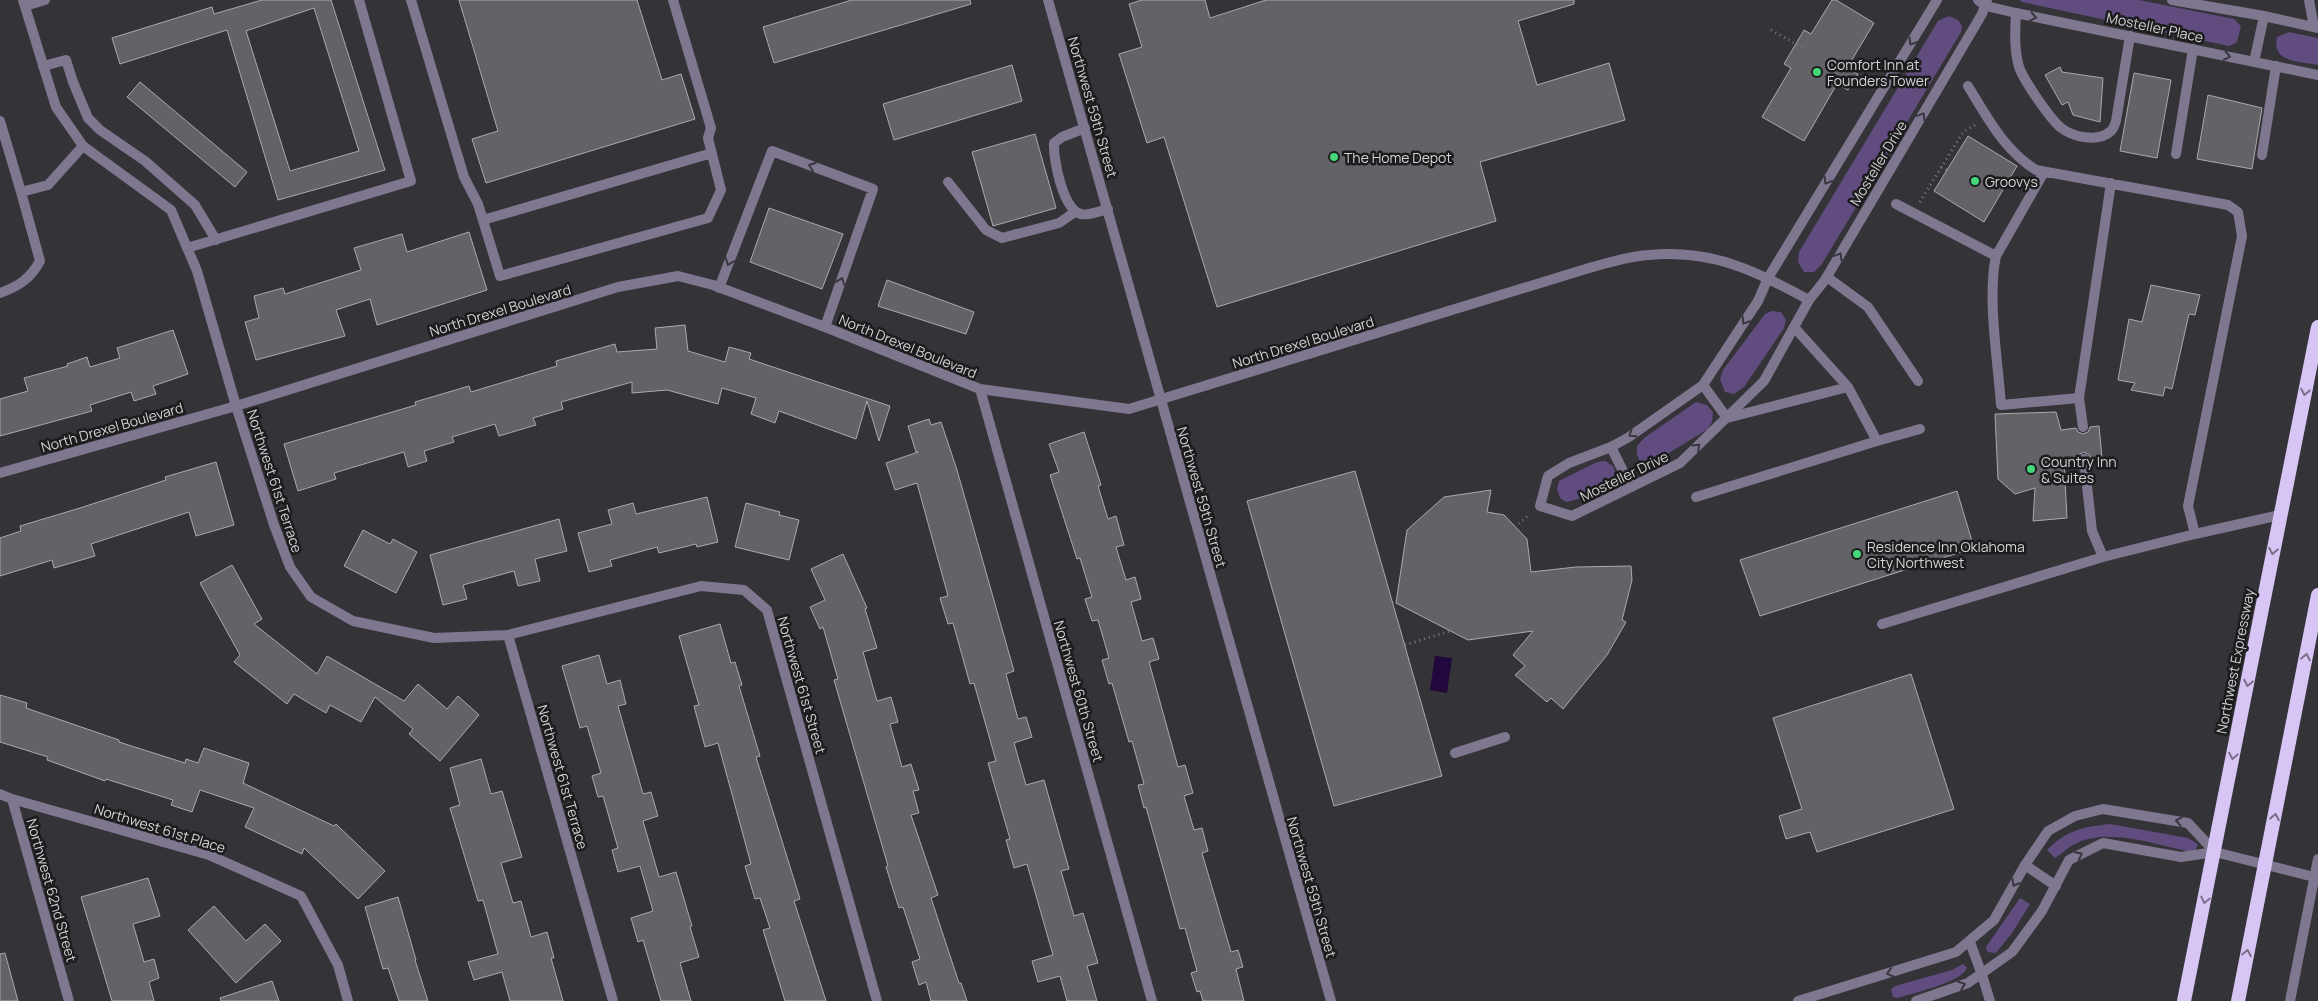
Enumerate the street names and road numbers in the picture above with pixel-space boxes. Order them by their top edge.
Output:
street label: Mosteller Place [2105,7,2205,47]
street label: Northwest 59th Street [1064,34,1122,180]
street label: Mosteller Drive [1845,117,1911,209]
street label: North Drexel Boulevard [427,279,573,341]
street label: North Drexel Boulevard [836,310,980,382]
street label: North Drexel Boulevard [1230,311,1376,373]
street label: North Drexel Boulevard [39,398,185,456]
street label: Northwest 61st Terrace [243,407,307,555]
street label: Northwest 59th Street [1173,424,1231,570]
street label: Mosteller Drive [1577,446,1671,506]
street label: Northwest Expressway [2212,586,2259,735]
street label: Northwest 61st Street [773,614,831,756]
street label: Northwest 60th Street [1050,618,1108,764]
street label: Northwest 61st Terrace [533,702,593,852]
street label: Northwest 61st Place [92,799,228,857]
street label: Northwest 59th Street [1283,814,1341,960]
street label: Northwest 62nd Street [22,816,82,964]

